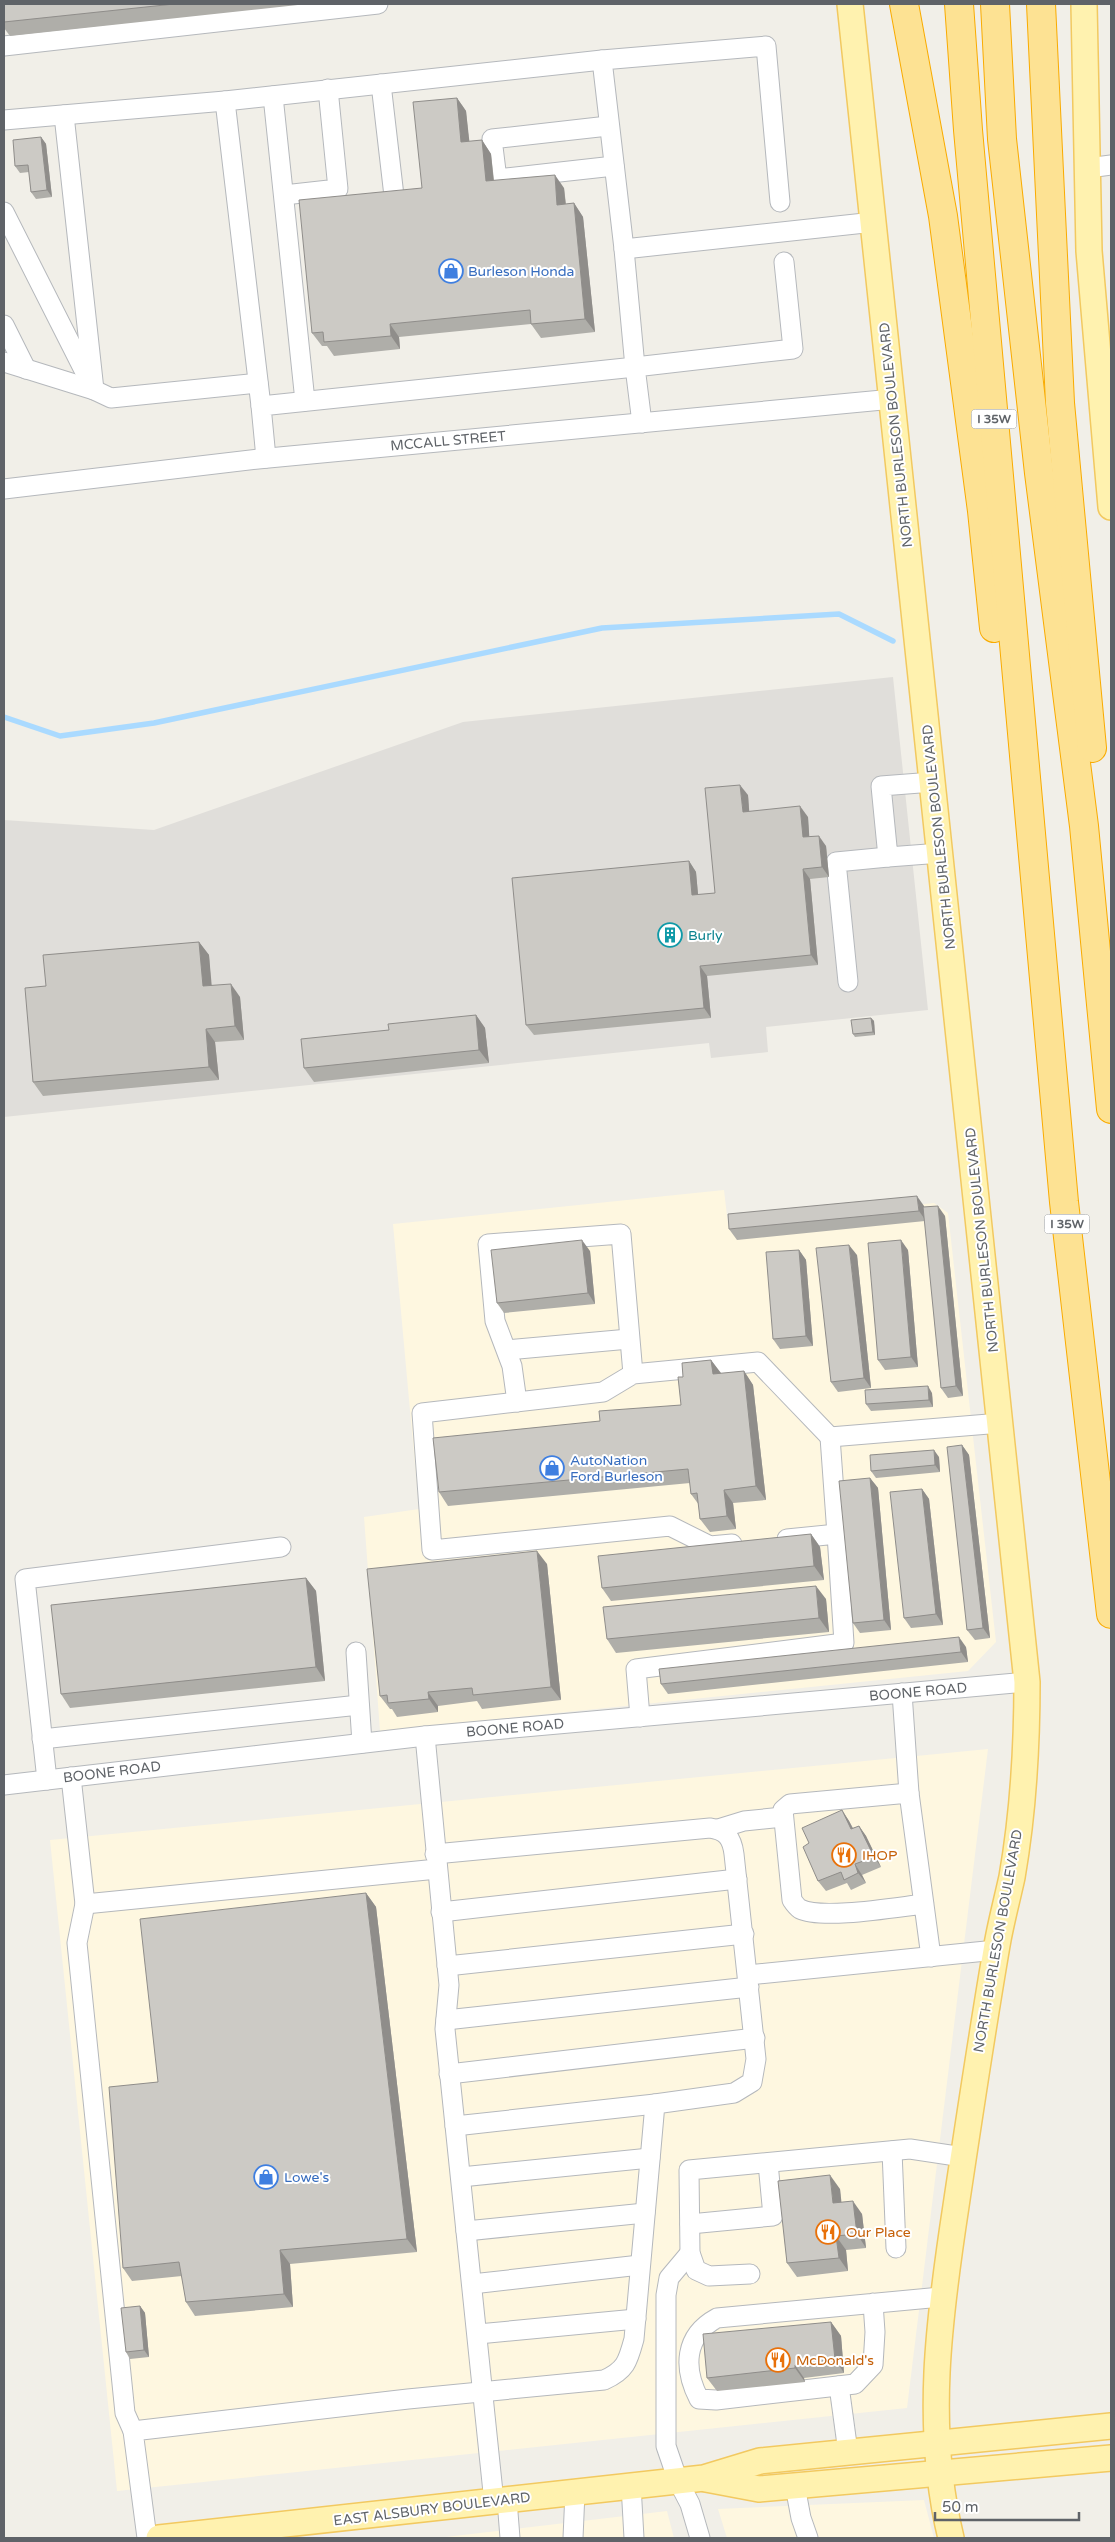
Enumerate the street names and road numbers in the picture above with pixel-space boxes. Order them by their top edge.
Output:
street label: NORTH BURLESON BOULEVARD [876,322,916,548]
road number: I 35W [972,409,1016,428]
street label: MCCALL STREET [390,427,507,455]
street label: NORTH BURLESON BOULEVARD [919,724,959,950]
street label: NORTH BURLESON BOULEVARD [962,1127,1002,1353]
road number: I 35W [1044,1214,1090,1234]
street label: BOONE ROAD [868,1679,968,1705]
street label: BOONE ROAD [465,1715,565,1741]
street label: BOONE ROAD [62,1758,162,1786]
street label: NORTH BURLESON BOULEVARD [970,1828,1026,2054]
street label: EAST ALSBURY BOULEVARD [333,2488,531,2530]

